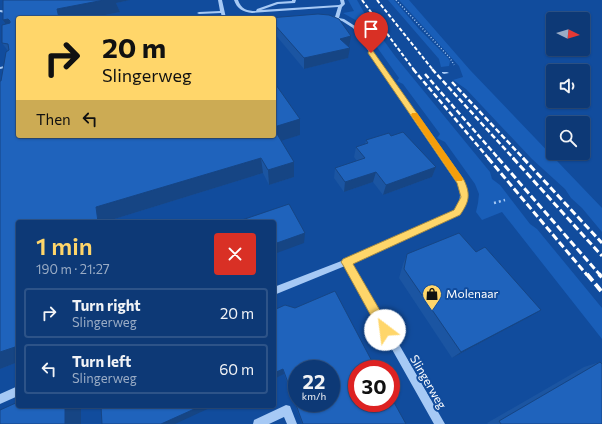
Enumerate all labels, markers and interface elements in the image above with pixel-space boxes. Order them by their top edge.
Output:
pin [354,12,388,53]
north arrow [546,12,590,56]
map controls [546,12,590,160]
icon: arrive [360,18,382,40]
text: 20 m [102,30,166,64]
icon: right [36,32,88,84]
text: Slingerweg [102,64,192,86]
button: sound [546,64,590,108]
icon: left [79,108,101,130]
text: Then [36,110,71,128]
button: search [546,116,590,160]
text: 1 min [36,231,93,260]
button: close [214,233,256,275]
text: 190 m · 21:27 [36,261,110,277]
shop icon: Molenaar [421,283,443,311]
place label: Molenaar [446,286,498,300]
text: Turn right [72,296,141,314]
icon: right [38,302,60,324]
text: 20 m [220,304,254,322]
position arrow [364,309,406,351]
text: Slingerweg [72,314,137,330]
text: Turn left [72,352,131,370]
street label: Slingerweg [408,352,450,411]
icon: left [38,358,60,380]
text: 60 m [219,360,254,378]
speed limit sign: 30 [348,360,400,412]
text: 22 [303,369,325,393]
text: Slingerweg [72,370,137,386]
text: km/h [302,390,326,402]

